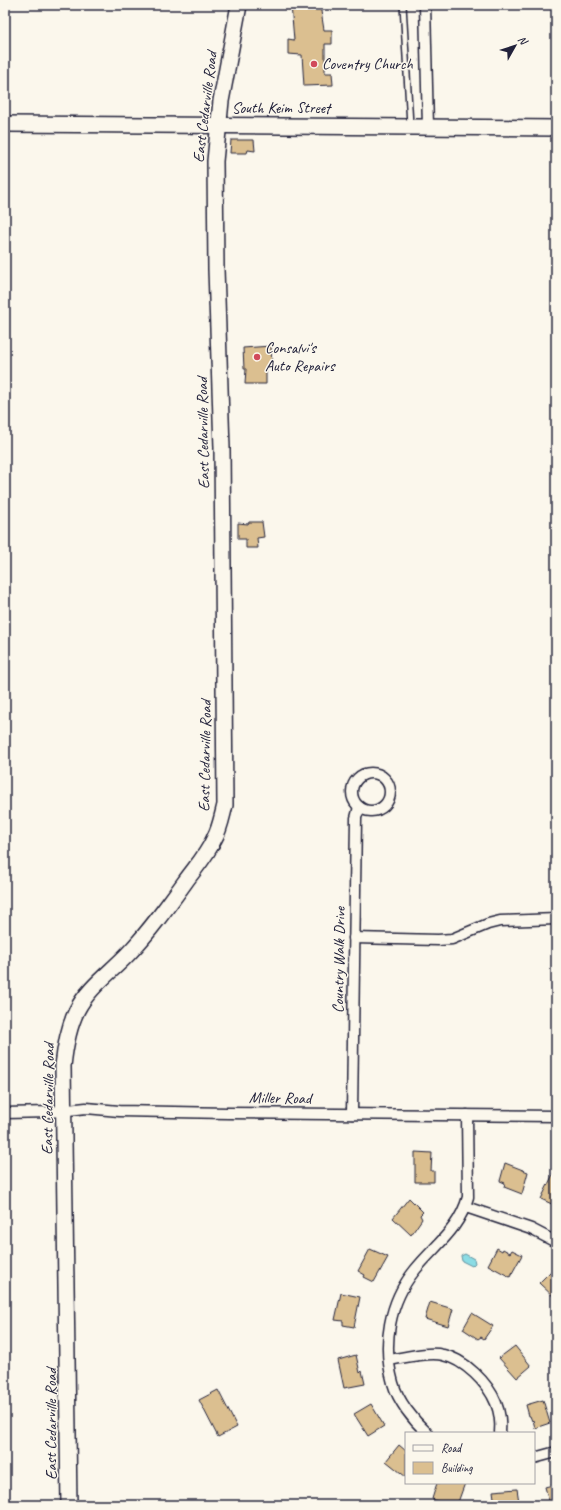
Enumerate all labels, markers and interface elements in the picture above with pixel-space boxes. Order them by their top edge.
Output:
north arrow [495,26,535,66]
text: N [515,33,532,48]
street label: East Cedarville Road [188,48,222,164]
place label: Coventry Church [322,54,413,74]
marker: Coventry Church [309,59,319,69]
street label: South Keim Street [232,98,333,118]
place label: Consalvi's Auto Repairs [265,338,336,376]
marker: Consalvi's Auto Repairs [252,352,262,362]
street label: East Cedarville Road [192,374,214,489]
street label: East Cedarville Road [194,697,216,812]
street label: Country Walk Drive [328,905,350,1013]
street label: East Cedarville Road [37,1040,59,1155]
street label: Miller Road [249,1087,314,1109]
street label: East Cedarville Road [41,1366,61,1480]
legend [405,1432,535,1484]
text: Road [441,1440,463,1456]
text: Building [441,1460,473,1476]

